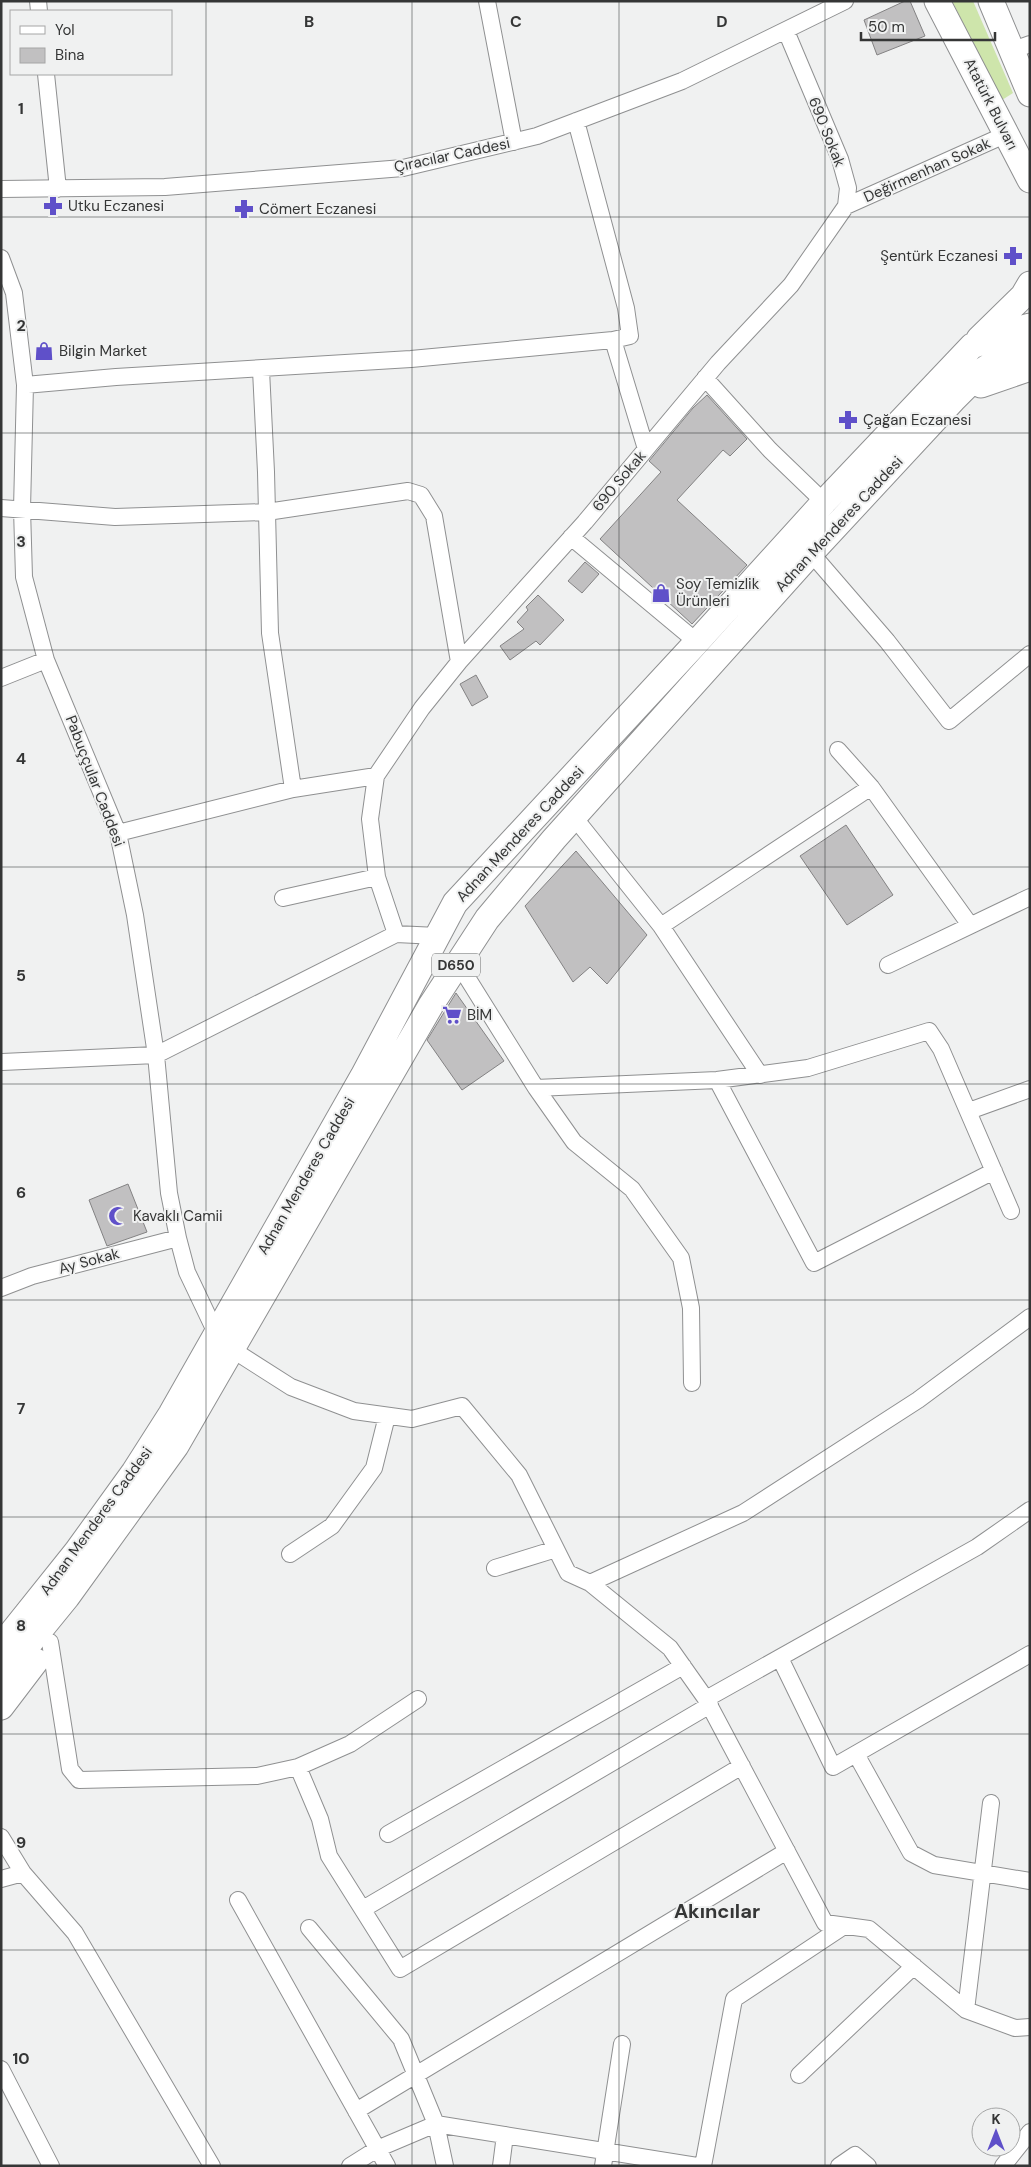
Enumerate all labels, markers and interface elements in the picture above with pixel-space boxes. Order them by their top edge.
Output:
legend [10,10,172,75]
scale bar [861,10,995,42]
text: B [304,11,314,32]
text: C [510,11,522,32]
text: D [716,11,728,32]
text: 50 m [868,17,905,37]
text: Yol [55,20,75,40]
text: Bina [55,45,84,65]
street label: Atatürk Bulvarı [959,55,1023,153]
street label: 690 Sokak [804,94,850,170]
text: 1 [18,98,24,119]
street label: Çıracılar Caddesi [392,133,512,177]
street label: Değirmenhan Sokak [860,133,994,207]
pharmacy icon: Utku Eczanesi [42,195,64,217]
place label: Utku Eczanesi [68,196,164,216]
pharmacy icon: Cömert Eczanesi [233,198,255,220]
place label: Cömert Eczanesi [259,199,376,219]
pharmacy icon: Şentürk Eczanesi [1002,245,1024,267]
place label: Şentürk Eczanesi [880,246,998,266]
text: 2 [16,315,26,336]
shop icon: Bilgin Market [33,340,55,362]
place label: Bilgin Market [59,341,147,361]
pharmacy icon: Çağan Eczanesi [837,409,859,431]
place label: Çağan Eczanesi [863,410,971,430]
street label: 690 Sokak [588,446,651,516]
street label: Adnan Menderes Caddesi [771,452,907,596]
text: 3 [16,531,26,552]
place label: Soy Temizlik Ürünleri [676,574,760,611]
shop icon: Soy Temizlik Ürünleri [650,582,672,604]
street label: Pabuççular Caddesi [61,713,129,849]
text: 4 [16,748,26,769]
street label: Adnan Menderes Caddesi [452,762,588,906]
road number: D650 [432,954,480,976]
text: 5 [16,965,26,986]
supermarket icon: BİM [441,1004,463,1026]
place label: BİM [467,1005,492,1025]
street label: Adnan Menderes Caddesi [253,1094,359,1258]
text: 6 [16,1182,26,1203]
mosque icon: Kavaklı Camii [107,1205,129,1227]
place label: Kavaklı Camii [133,1206,223,1226]
street label: Ay Sokak [56,1243,122,1279]
text: 7 [17,1398,26,1419]
street label: Adnan Menderes Caddesi [35,1443,157,1599]
text: 8 [16,1615,26,1636]
text: 9 [16,1832,26,1853]
district label: Akıncılar [674,1898,760,1924]
text: 10 [12,2048,30,2069]
north arrow [971,2107,1021,2157]
text: K [991,2110,1001,2128]

